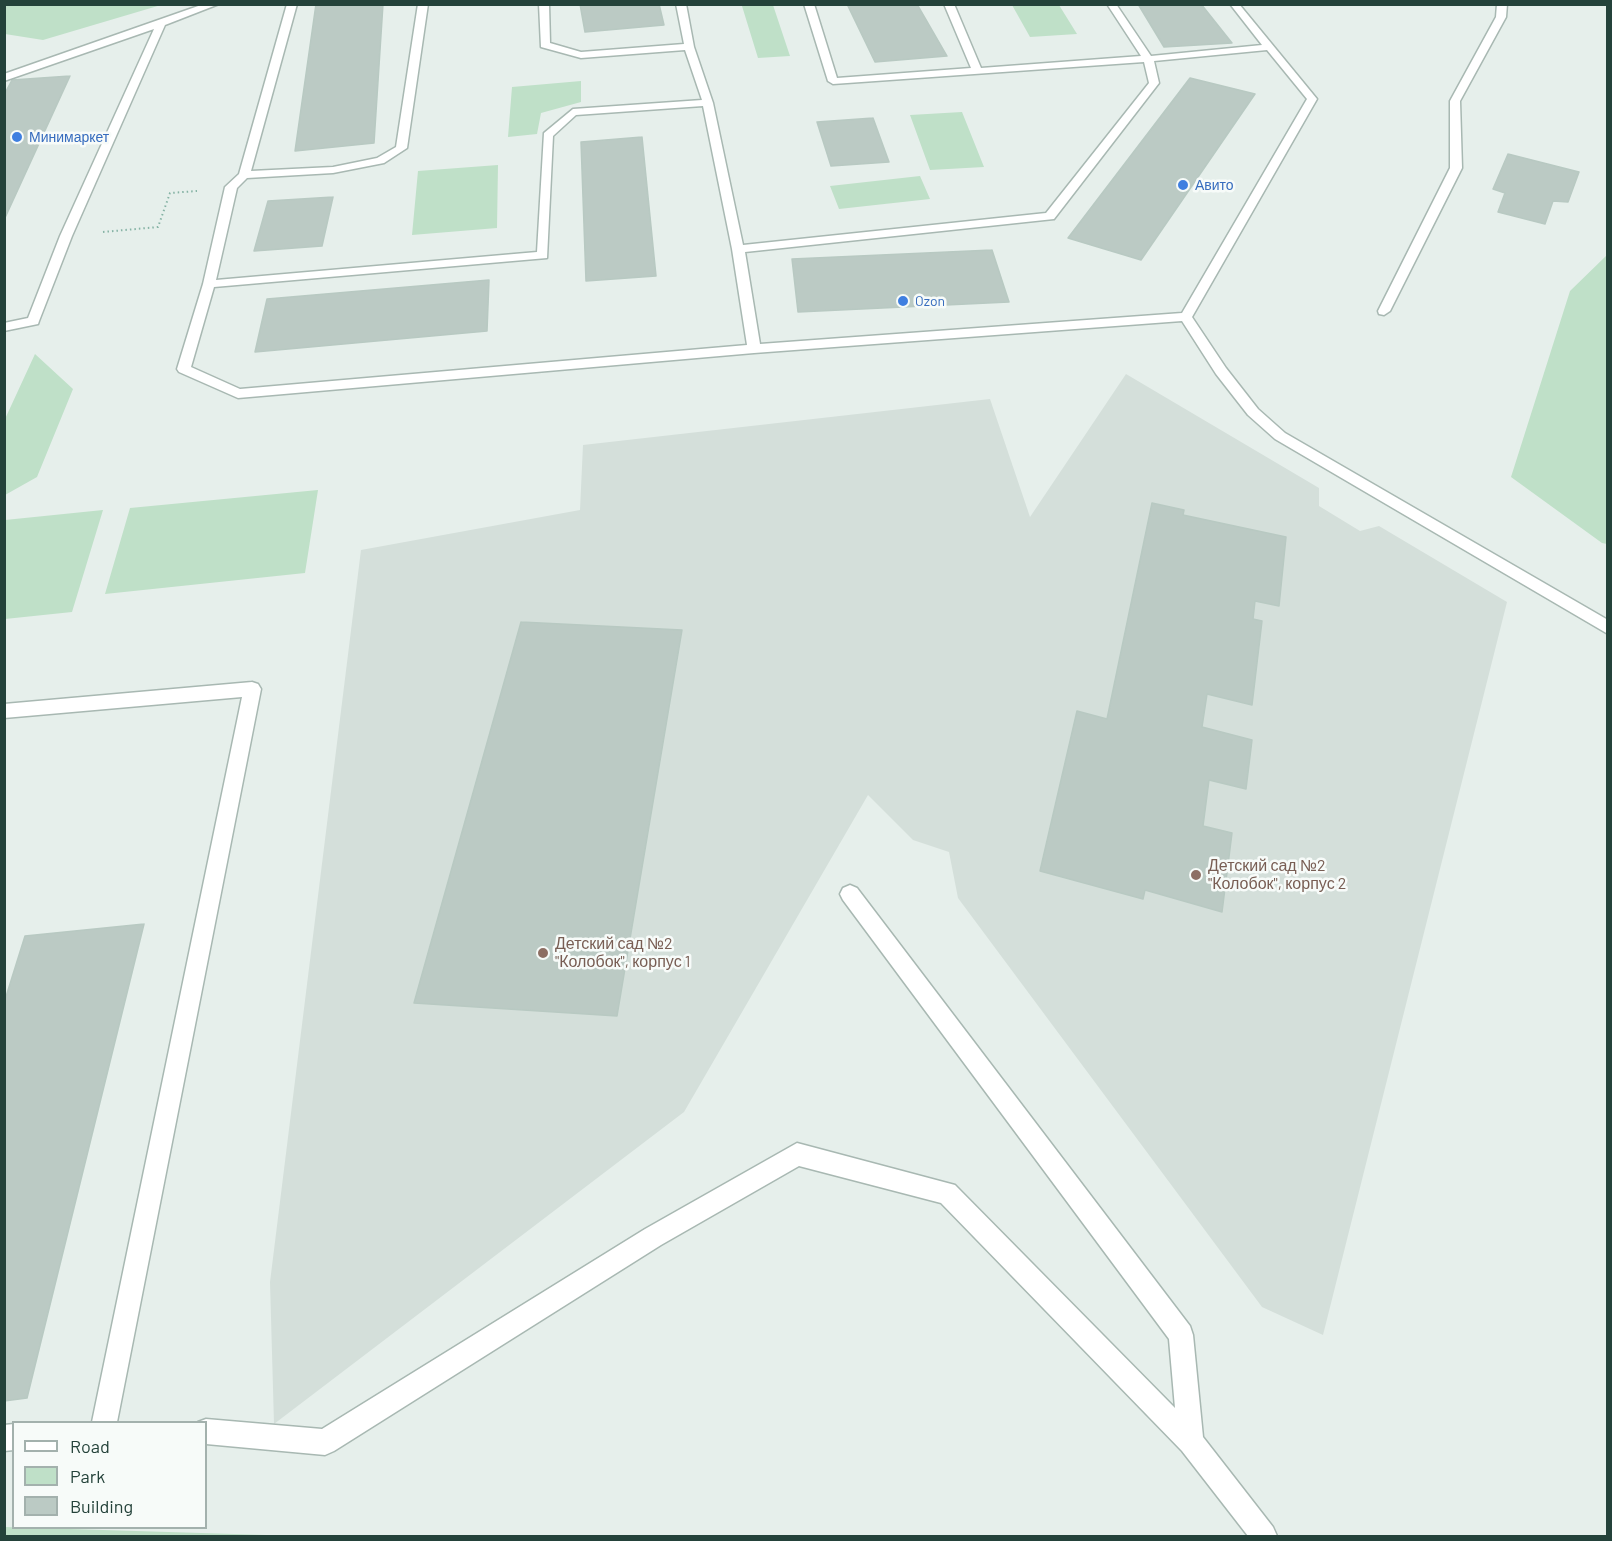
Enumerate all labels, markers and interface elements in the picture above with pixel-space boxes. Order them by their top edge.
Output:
place label: Минимаркет [29,129,109,145]
marker: Минимаркет [10,130,24,144]
place label: Авито [1195,177,1234,193]
marker: Авито [1176,178,1190,192]
place label: Ozon [915,293,945,309]
marker: Ozon [896,294,910,308]
place label: Детский сад №2 "Колобок", корпус 2 [1208,856,1346,894]
marker: Детский сад №2 "Колобок", корпус 2 [1189,868,1203,882]
place label: Детский сад №2 "Колобок", корпус 1 [555,934,690,972]
marker: Детский сад №2 "Колобок", корпус 1 [536,946,550,960]
legend [12,1421,207,1529]
text: Road [70,1435,110,1457]
text: Park [70,1465,105,1487]
text: Building [70,1495,133,1517]

